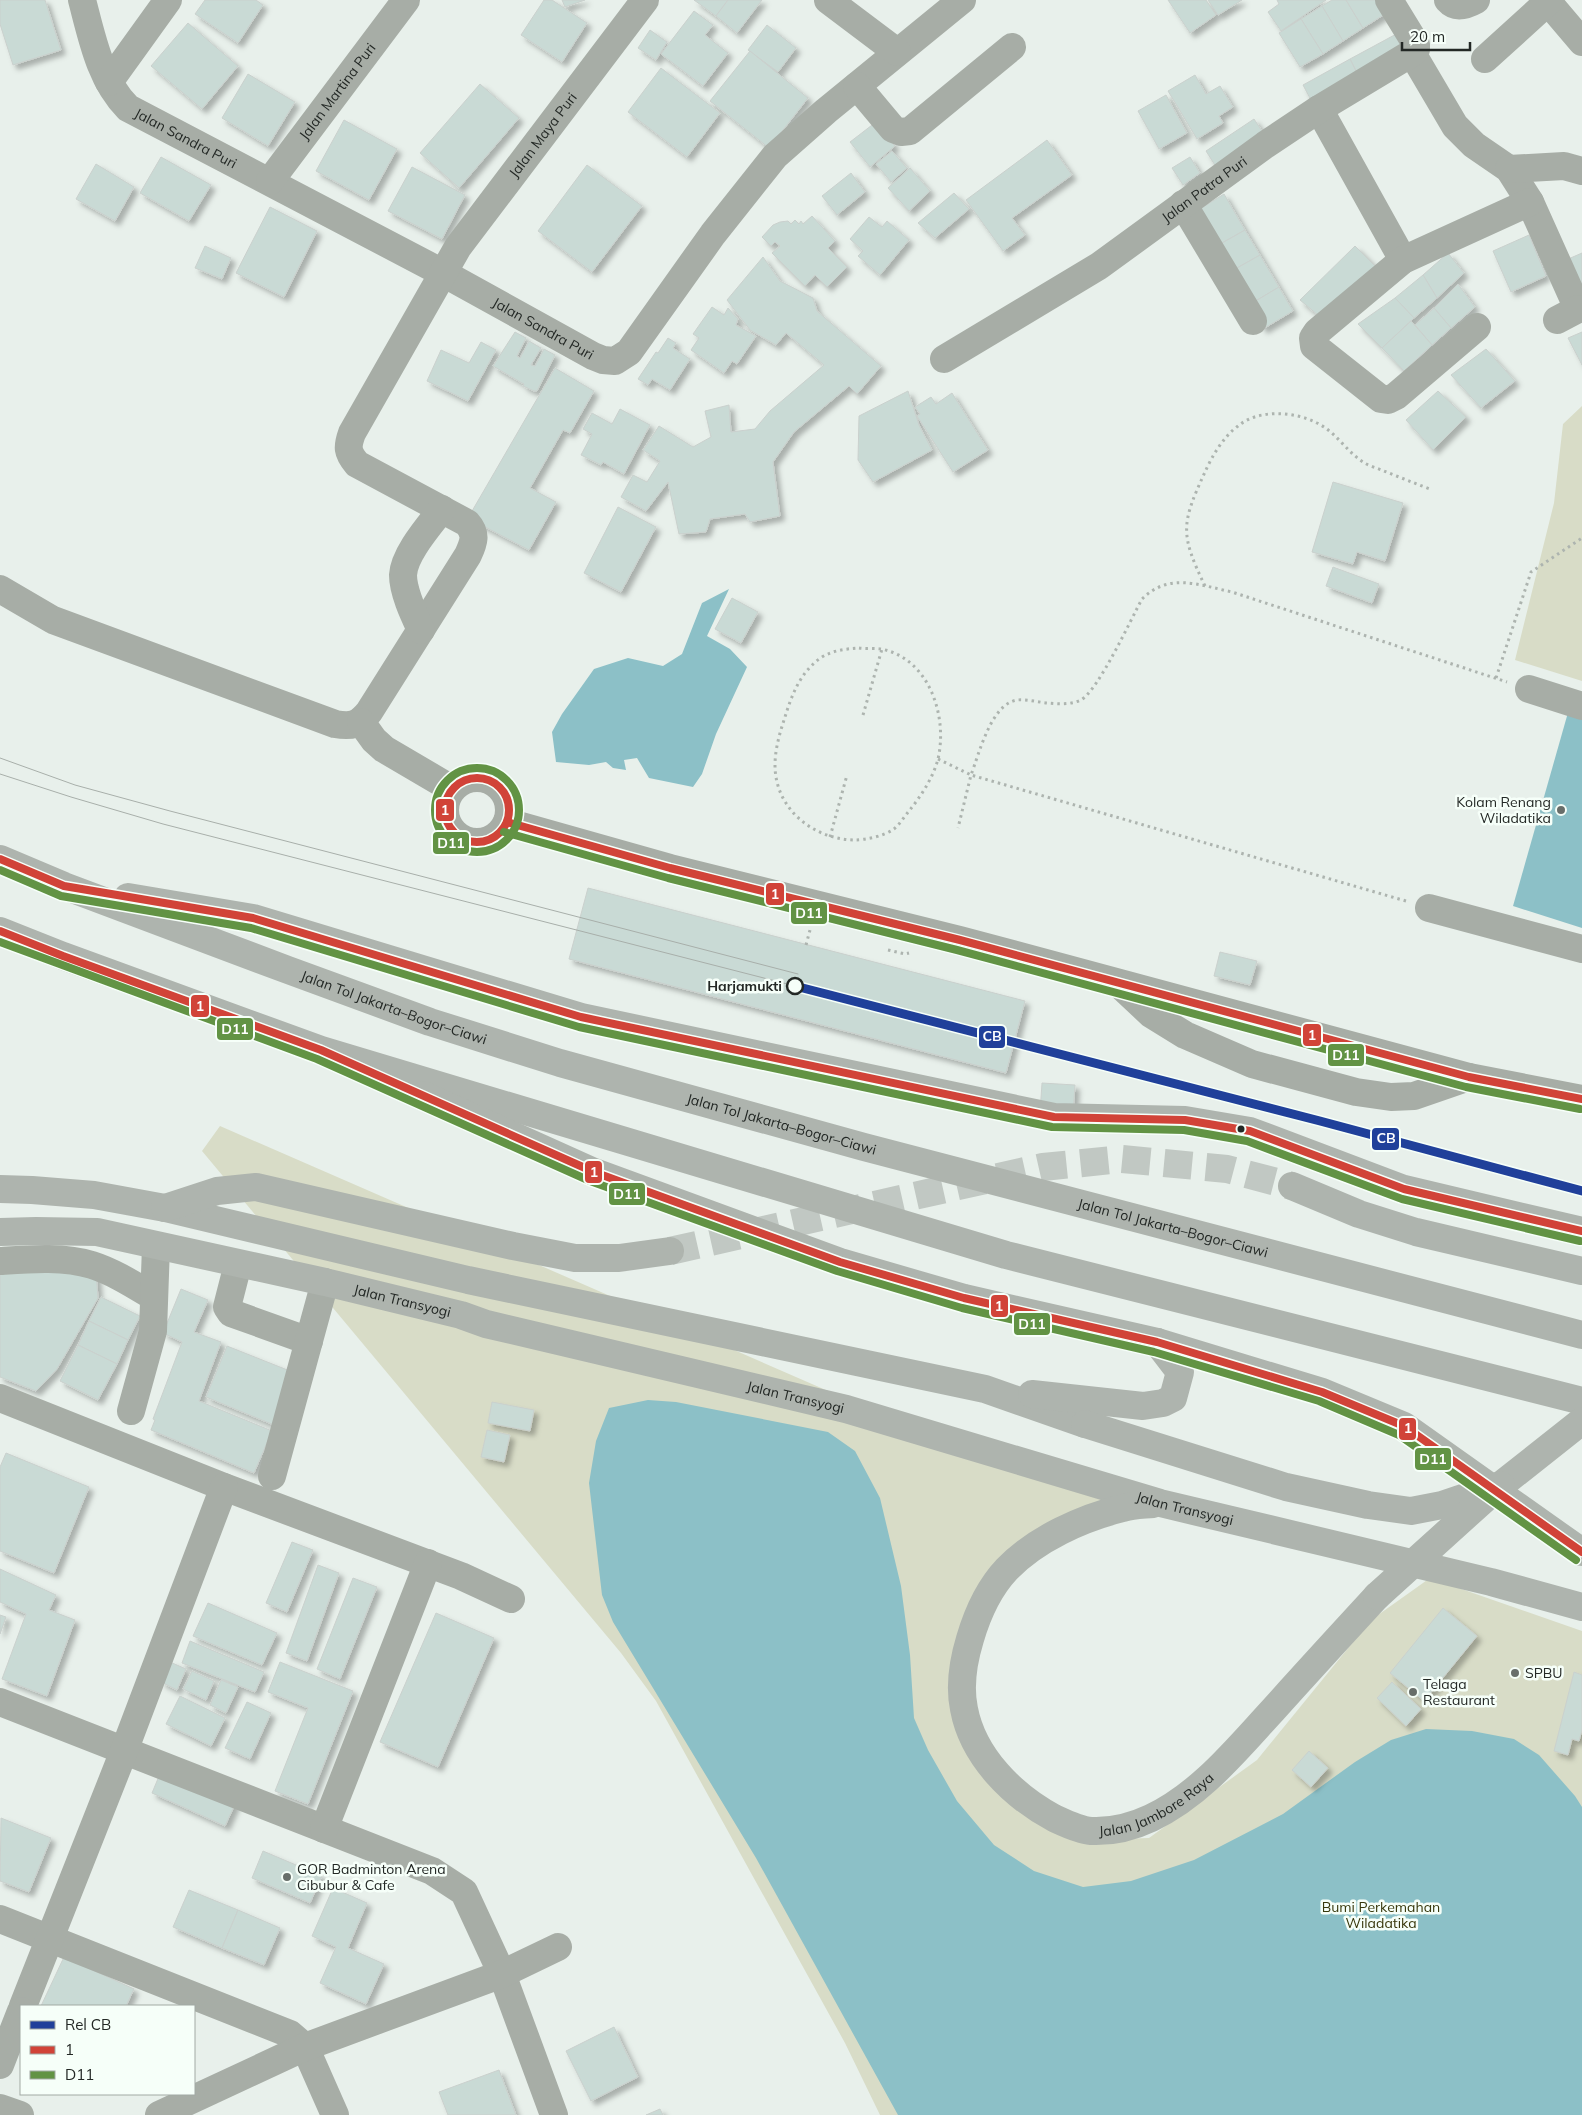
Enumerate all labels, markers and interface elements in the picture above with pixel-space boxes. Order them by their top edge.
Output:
scale bar [1402,20,1470,52]
text: 20 m [1410,27,1445,46]
street label: Jalan Martina Puri [295,39,379,143]
street label: Jalan Maya Puri [505,89,581,181]
street label: Jalan Sandra Puri [131,104,240,172]
street label: Jalan Patra Puri [1158,152,1251,226]
street label: Jalan Sandra Puri [489,293,597,364]
place label: Kolam Renang Wiladatika [1456,793,1551,827]
line badge: 1 [435,798,455,822]
text: 1 [441,801,449,819]
marker: Kolam Renang Wiladatika [1555,804,1567,816]
line badge: D11 [432,831,470,855]
text: D11 [437,834,465,852]
line badge: 1 [765,882,785,906]
text: 1 [771,885,779,903]
line badge: D11 [790,901,828,925]
text: D11 [795,904,823,922]
street label: Jalan Tol Jakarta–Bogor–Ciawi [298,966,489,1048]
place label: Harjamukti [707,977,782,995]
marker: Harjamukti [786,977,804,995]
line badge: 1 [190,994,210,1018]
text: 1 [196,997,204,1015]
line badge: D11 [216,1017,254,1041]
text: D11 [221,1020,249,1038]
line badge: 1 [1302,1023,1322,1047]
line badge: CB [978,1025,1006,1049]
text: 1 [1308,1026,1316,1044]
text: CB [982,1027,1002,1045]
line badge: D11 [1327,1043,1365,1067]
text: D11 [1332,1046,1360,1064]
street label: Jalan Tol Jakarta–Bogor–Ciawi [685,1089,878,1159]
unlabelled marker [1236,1124,1246,1134]
line badge: CB [1371,1127,1400,1151]
text: CB [1376,1129,1396,1147]
line badge: 1 [584,1160,603,1184]
text: 1 [590,1163,598,1181]
line badge: D11 [608,1182,646,1206]
text: D11 [613,1185,641,1203]
street label: Jalan Tol Jakarta–Bogor–Ciawi [1076,1194,1270,1261]
street label: Jalan Transyogi [352,1280,453,1321]
line badge: 1 [990,1294,1009,1318]
text: 1 [995,1297,1003,1315]
line badge: D11 [1013,1312,1051,1336]
text: D11 [1018,1315,1046,1333]
street label: Jalan Transyogi [745,1377,846,1417]
line badge: 1 [1398,1417,1417,1441]
text: 1 [1404,1419,1412,1437]
line badge: D11 [1414,1447,1452,1471]
text: D11 [1419,1450,1447,1468]
street label: Jalan Transyogi [1134,1487,1235,1529]
place label: SPBU [1525,1664,1563,1682]
marker: SPBU [1509,1667,1521,1679]
place label: Telaga Restaurant [1423,1675,1495,1709]
marker: Telaga Restaurant [1407,1686,1419,1698]
street label: Jalan Jambore Raya [1099,1769,1217,1840]
place label: GOR Badminton Arena Cibubur & Cafe [297,1860,446,1894]
marker: GOR Badminton Arena Cibubur & Cafe [281,1871,293,1883]
park label: Bumi Perkemahan Wiladatika [1322,1898,1440,1932]
legend [20,2005,195,2095]
text: Rel CB [65,2015,111,2034]
text: 1 [65,2040,74,2059]
text: D11 [65,2065,94,2084]

